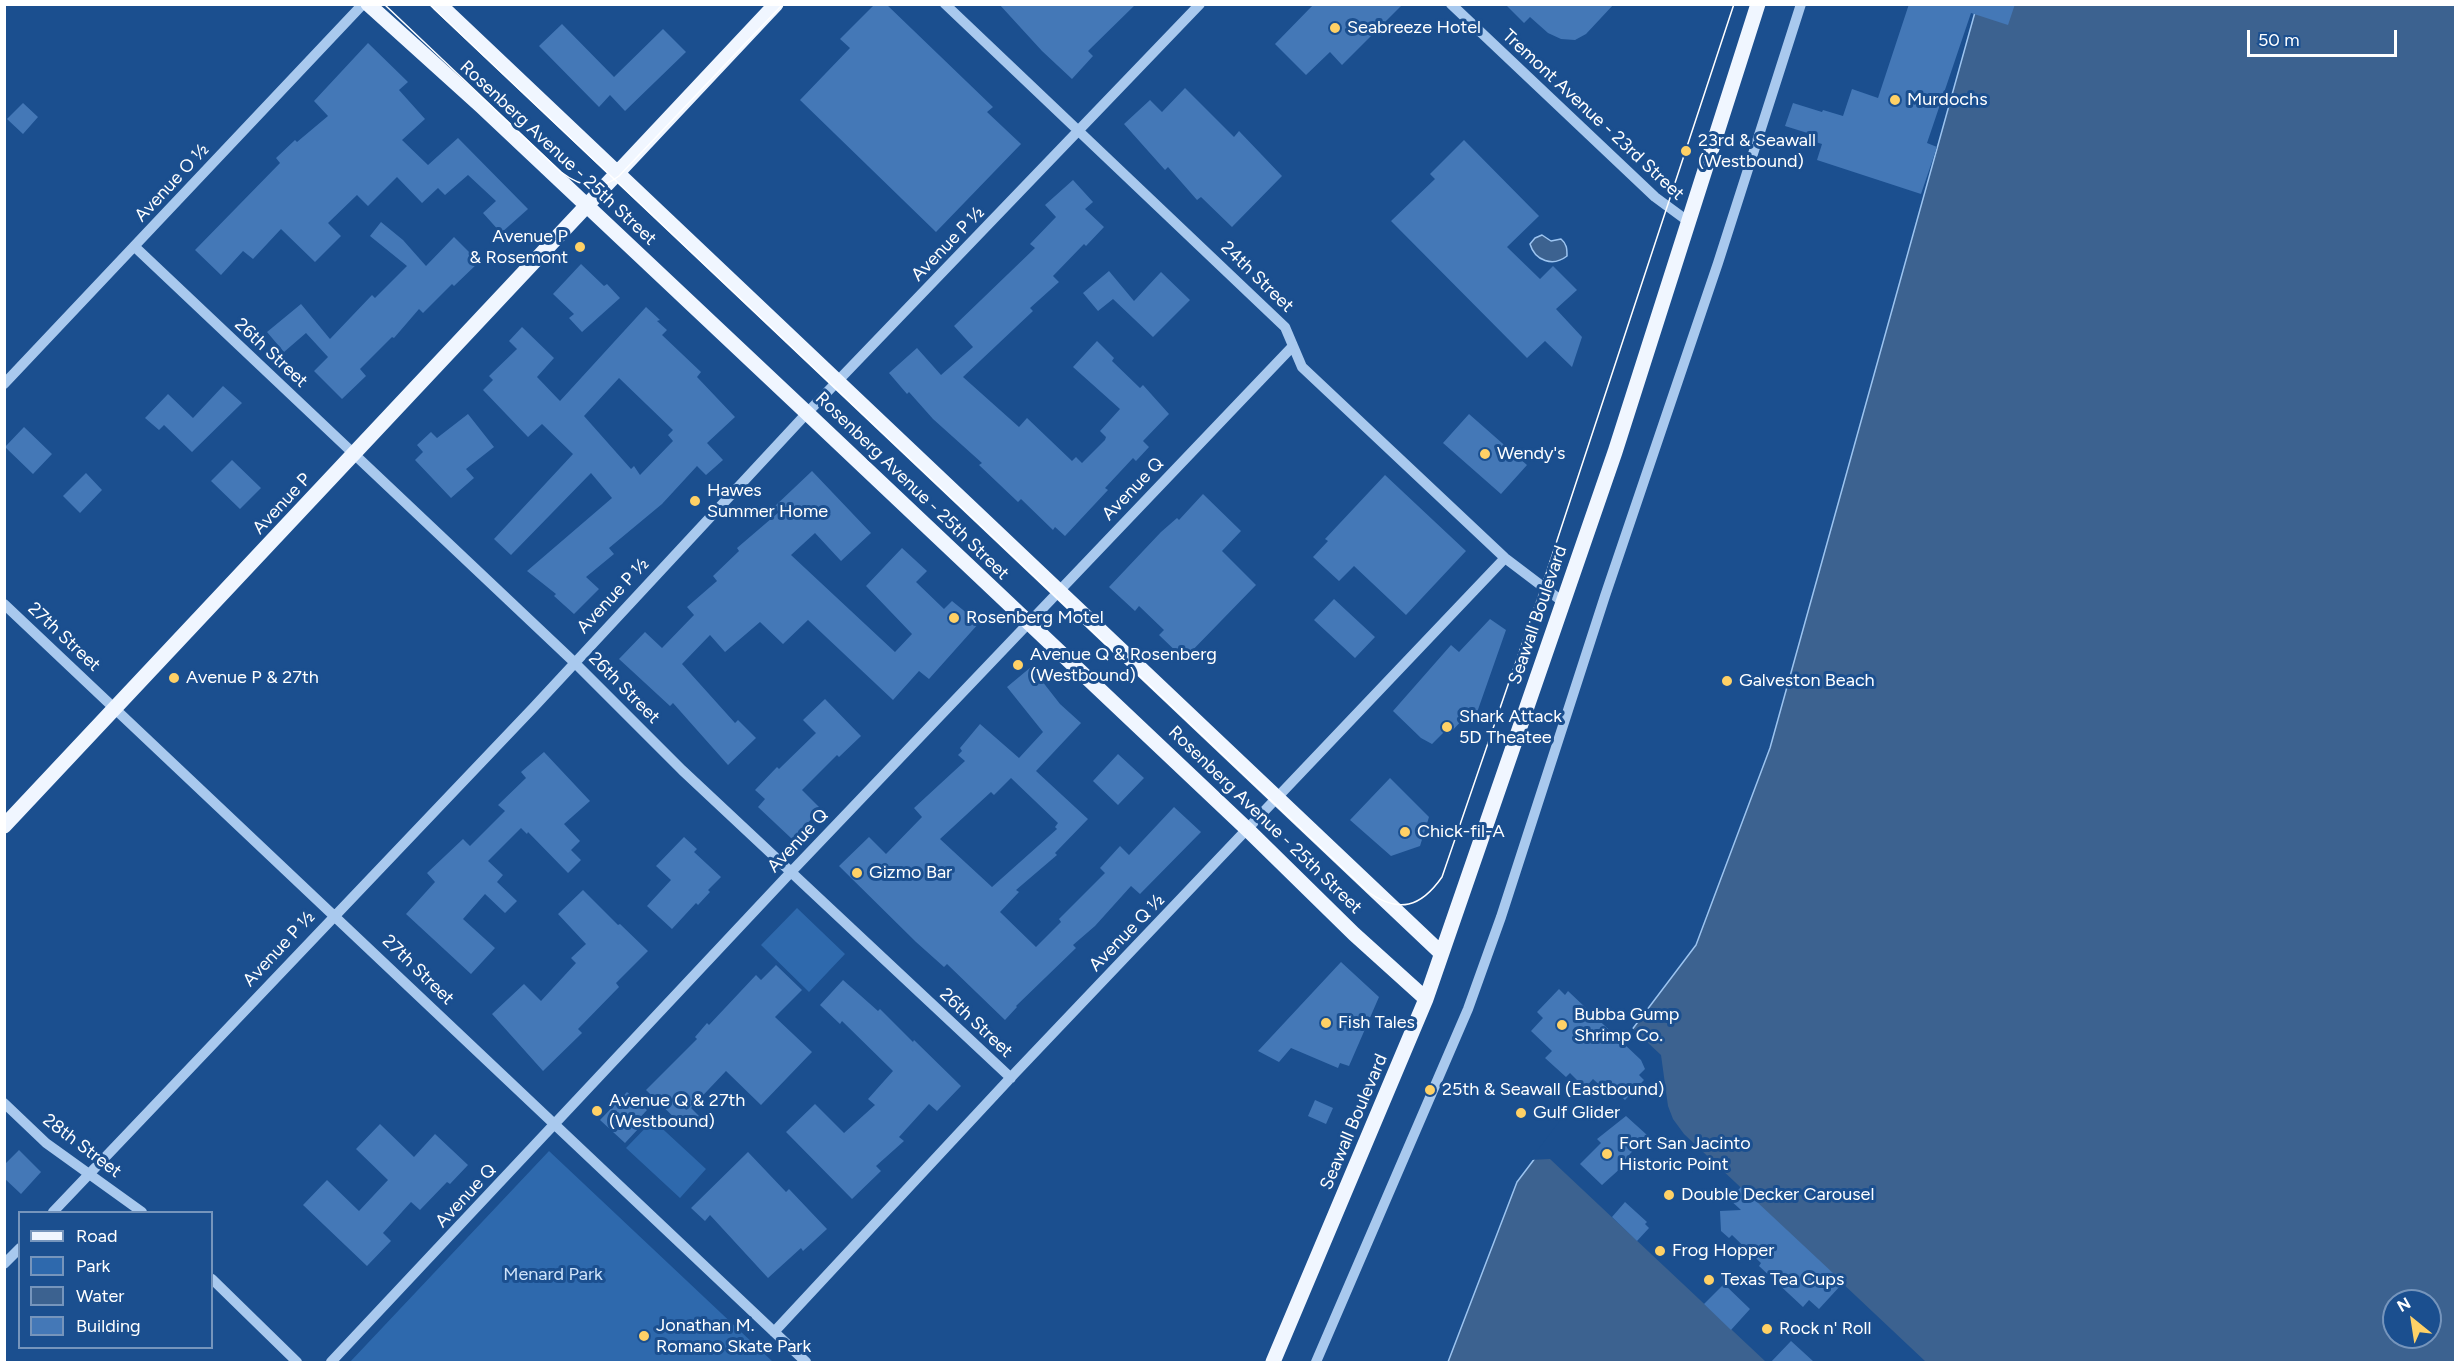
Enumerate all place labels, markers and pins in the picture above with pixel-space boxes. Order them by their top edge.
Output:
place label: Seabreeze Hotel [1347,17,1481,39]
marker: Seabreeze Hotel [1328,21,1342,35]
place label: Murdochs [1907,89,1988,111]
marker: Murdochs [1888,93,1902,107]
place label: 23rd & Seawall (Westbound) [1698,130,1816,172]
marker: 23rd & Seawall (Westbound) [1679,144,1693,158]
place label: Avenue P & Rosemont [469,226,568,268]
marker: Avenue P & Rosemont [573,240,587,254]
place label: Wendy's [1497,443,1565,465]
marker: Wendy's [1478,447,1492,461]
place label: Hawes Summer Home [707,480,828,522]
marker: Hawes Summer Home [688,494,702,508]
place label: Rosenberg Motel [966,607,1104,629]
marker: Rosenberg Motel [947,611,961,625]
place label: Avenue Q & Rosenberg (Westbound) [1030,644,1217,686]
marker: Avenue Q & Rosenberg (Westbound) [1011,658,1025,672]
place label: Avenue P & 27th [186,667,319,689]
place label: Galveston Beach [1739,670,1875,692]
marker: Avenue P & 27th [167,671,181,685]
marker: Galveston Beach [1720,674,1734,688]
place label: Shark Attack 5D Theatee [1459,706,1562,748]
marker: Shark Attack 5D Theatee [1440,720,1454,734]
place label: Chick-fil-A [1417,821,1505,843]
marker: Chick-fil-A [1398,825,1412,839]
place label: Gizmo Bar [869,862,952,884]
marker: Gizmo Bar [850,866,864,880]
place label: Bubba Gump Shrimp Co. [1574,1004,1679,1046]
place label: Fish Tales [1338,1012,1415,1034]
marker: Fish Tales [1319,1016,1333,1030]
marker: Bubba Gump Shrimp Co. [1555,1018,1569,1032]
place label: 25th & Seawall (Eastbound) [1442,1079,1664,1101]
marker: 25th & Seawall (Eastbound) [1423,1083,1437,1097]
place label: Avenue Q & 27th (Westbound) [609,1090,745,1132]
place label: Gulf Glider [1533,1102,1620,1124]
marker: Avenue Q & 27th (Westbound) [590,1104,604,1118]
marker: Gulf Glider [1514,1106,1528,1120]
place label: Fort San Jacinto Historic Point [1619,1133,1751,1176]
marker: Fort San Jacinto Historic Point [1600,1147,1614,1161]
place label: Double Decker Carousel [1681,1184,1874,1206]
marker: Double Decker Carousel [1662,1188,1676,1202]
place label: Frog Hopper [1672,1240,1774,1262]
marker: Frog Hopper [1653,1244,1667,1258]
place label: Texas Tea Cups [1721,1269,1844,1291]
marker: Texas Tea Cups [1702,1273,1716,1287]
place label: Jonathan M. Romano Skate Park [656,1315,811,1358]
place label: Rock n' Roll [1779,1318,1871,1340]
marker: Rock n' Roll [1760,1322,1774,1336]
marker: Jonathan M. Romano Skate Park [637,1329,651,1343]

